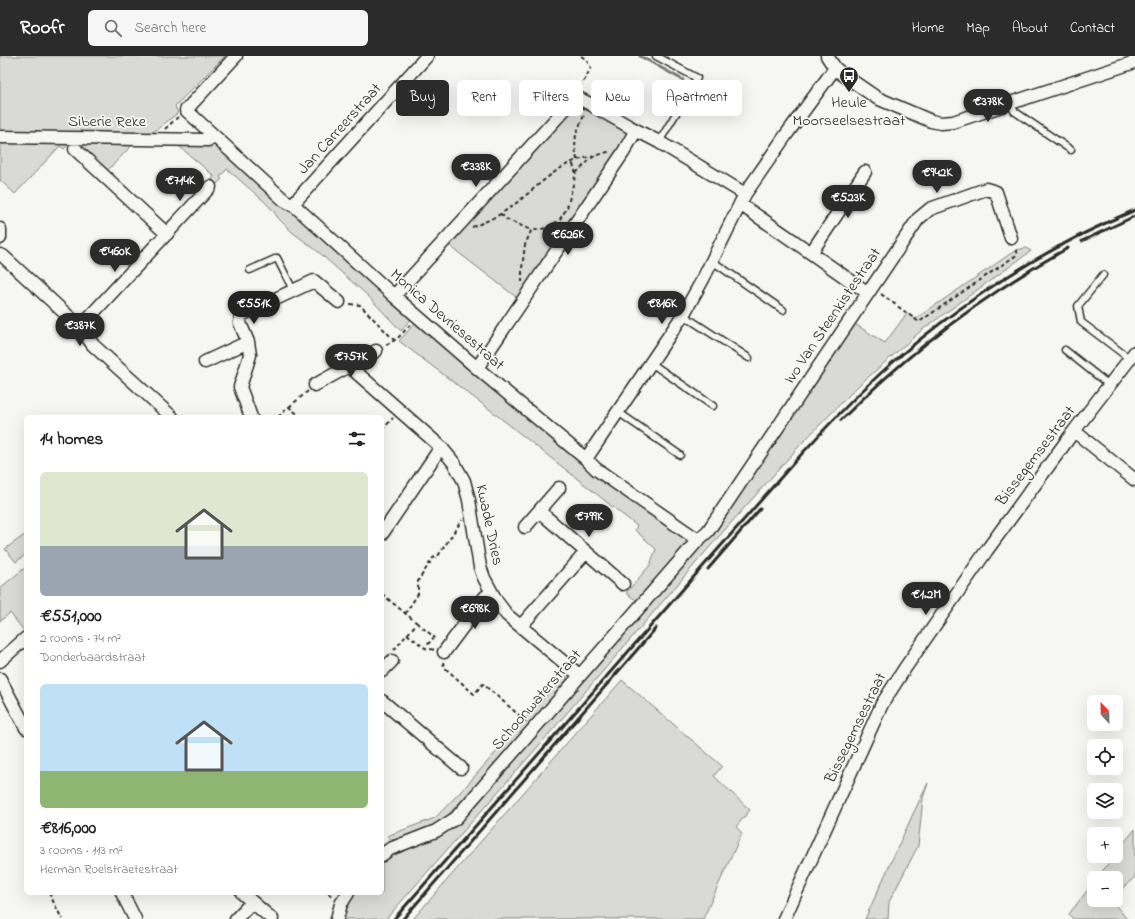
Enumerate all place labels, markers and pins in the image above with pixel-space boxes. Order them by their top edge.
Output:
bus stop icon: Heule Moorseelsestraat [838,65,860,93]
pin: €378K [960,89,1016,123]
place label: Heule Moorseelsestraat [793,91,906,133]
pin: €338K [448,154,504,188]
pin: €942K [909,160,965,194]
pin: €714K [152,168,208,202]
pin: €523K [820,185,876,219]
pin: €626K [540,222,596,256]
pin: €460K [87,239,143,273]
pin: €551K [226,291,282,325]
pin: €816K [634,291,690,325]
pin: €387K [52,313,108,347]
pin: €757K [323,344,379,378]
pin: €799K [561,504,617,538]
pin: €1.2M [898,582,954,616]
pin: €698K [447,596,503,630]

